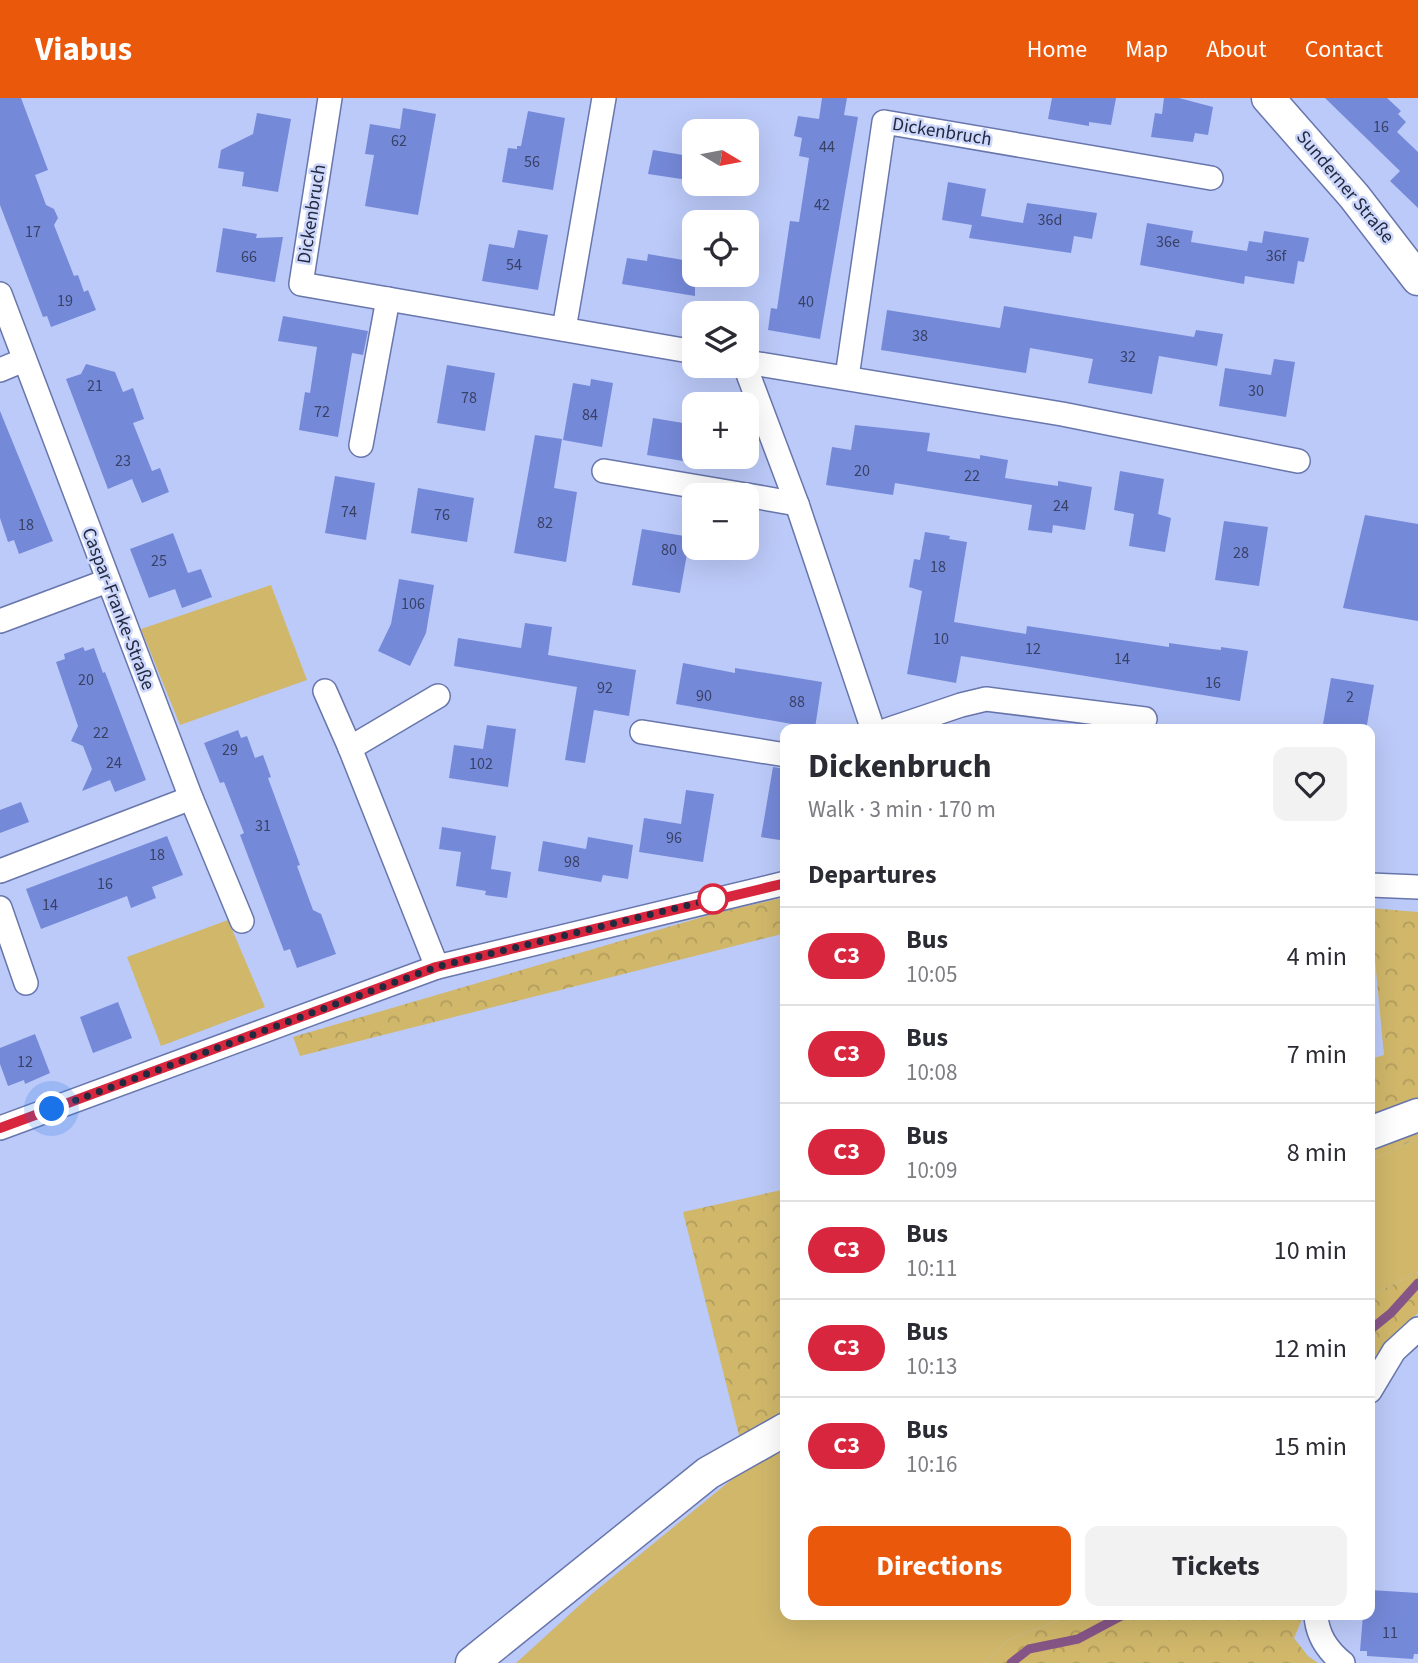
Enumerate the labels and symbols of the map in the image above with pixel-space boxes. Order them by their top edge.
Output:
street label: Dickenbruch [890,111,994,153]
house number: 16 [1373,116,1389,138]
north arrow [682,119,760,196]
street label: Sunderner Straße [1290,125,1400,249]
house number: 62 [391,130,407,152]
house number: 44 [819,136,835,158]
house number: 56 [524,151,540,173]
street label: Dickenbruch [291,162,333,266]
house number: 42 [814,194,830,216]
house number: 36d [1038,209,1062,231]
house number: 17 [25,221,41,243]
house number: 36e [1156,231,1180,253]
house number: 36f [1266,245,1288,267]
house number: 66 [241,246,257,268]
house number: 54 [506,254,522,276]
house number: 19 [57,290,73,312]
house number: 40 [798,291,814,313]
house number: 38 [912,325,928,347]
house number: 32 [1120,346,1136,368]
house number: 21 [87,375,103,397]
house number: 30 [1248,380,1264,402]
house number: 78 [461,387,477,409]
house number: 72 [314,401,330,423]
house number: 84 [582,404,598,426]
house number: 23 [115,450,131,472]
house number: 20 [854,460,870,482]
house number: 22 [964,465,980,487]
house number: 24 [1053,495,1069,517]
house number: 74 [341,501,357,523]
house number: 76 [434,504,450,526]
house number: 82 [537,512,553,534]
house number: 18 [18,514,34,536]
street label: Caspar-Franke-Straße [75,524,161,694]
house number: 80 [661,539,677,561]
house number: 28 [1233,542,1249,564]
house number: 25 [151,550,167,572]
house number: 18 [930,556,946,578]
house number: 106 [401,593,425,615]
house number: 10 [933,628,949,650]
house number: 12 [1025,638,1041,660]
house number: 14 [1114,648,1130,670]
house number: 20 [78,669,94,691]
house number: 16 [1205,672,1221,694]
house number: 92 [597,677,613,699]
house number: 90 [696,685,712,707]
house number: 2 [1346,686,1354,708]
house number: 88 [789,691,805,713]
house number: 22 [93,722,109,744]
house number: 29 [222,739,238,761]
house number: 24 [106,752,122,774]
house number: 102 [469,753,493,775]
house number: 31 [255,815,271,837]
house number: 96 [666,827,682,849]
house number: 18 [149,844,165,866]
house number: 98 [564,851,580,873]
house number: 16 [97,873,113,895]
unlabelled marker [698,884,728,914]
house number: 14 [42,894,58,916]
house number: 12 [17,1051,33,1073]
your location [34,1091,69,1126]
house number: 11 [1382,1622,1398,1644]

